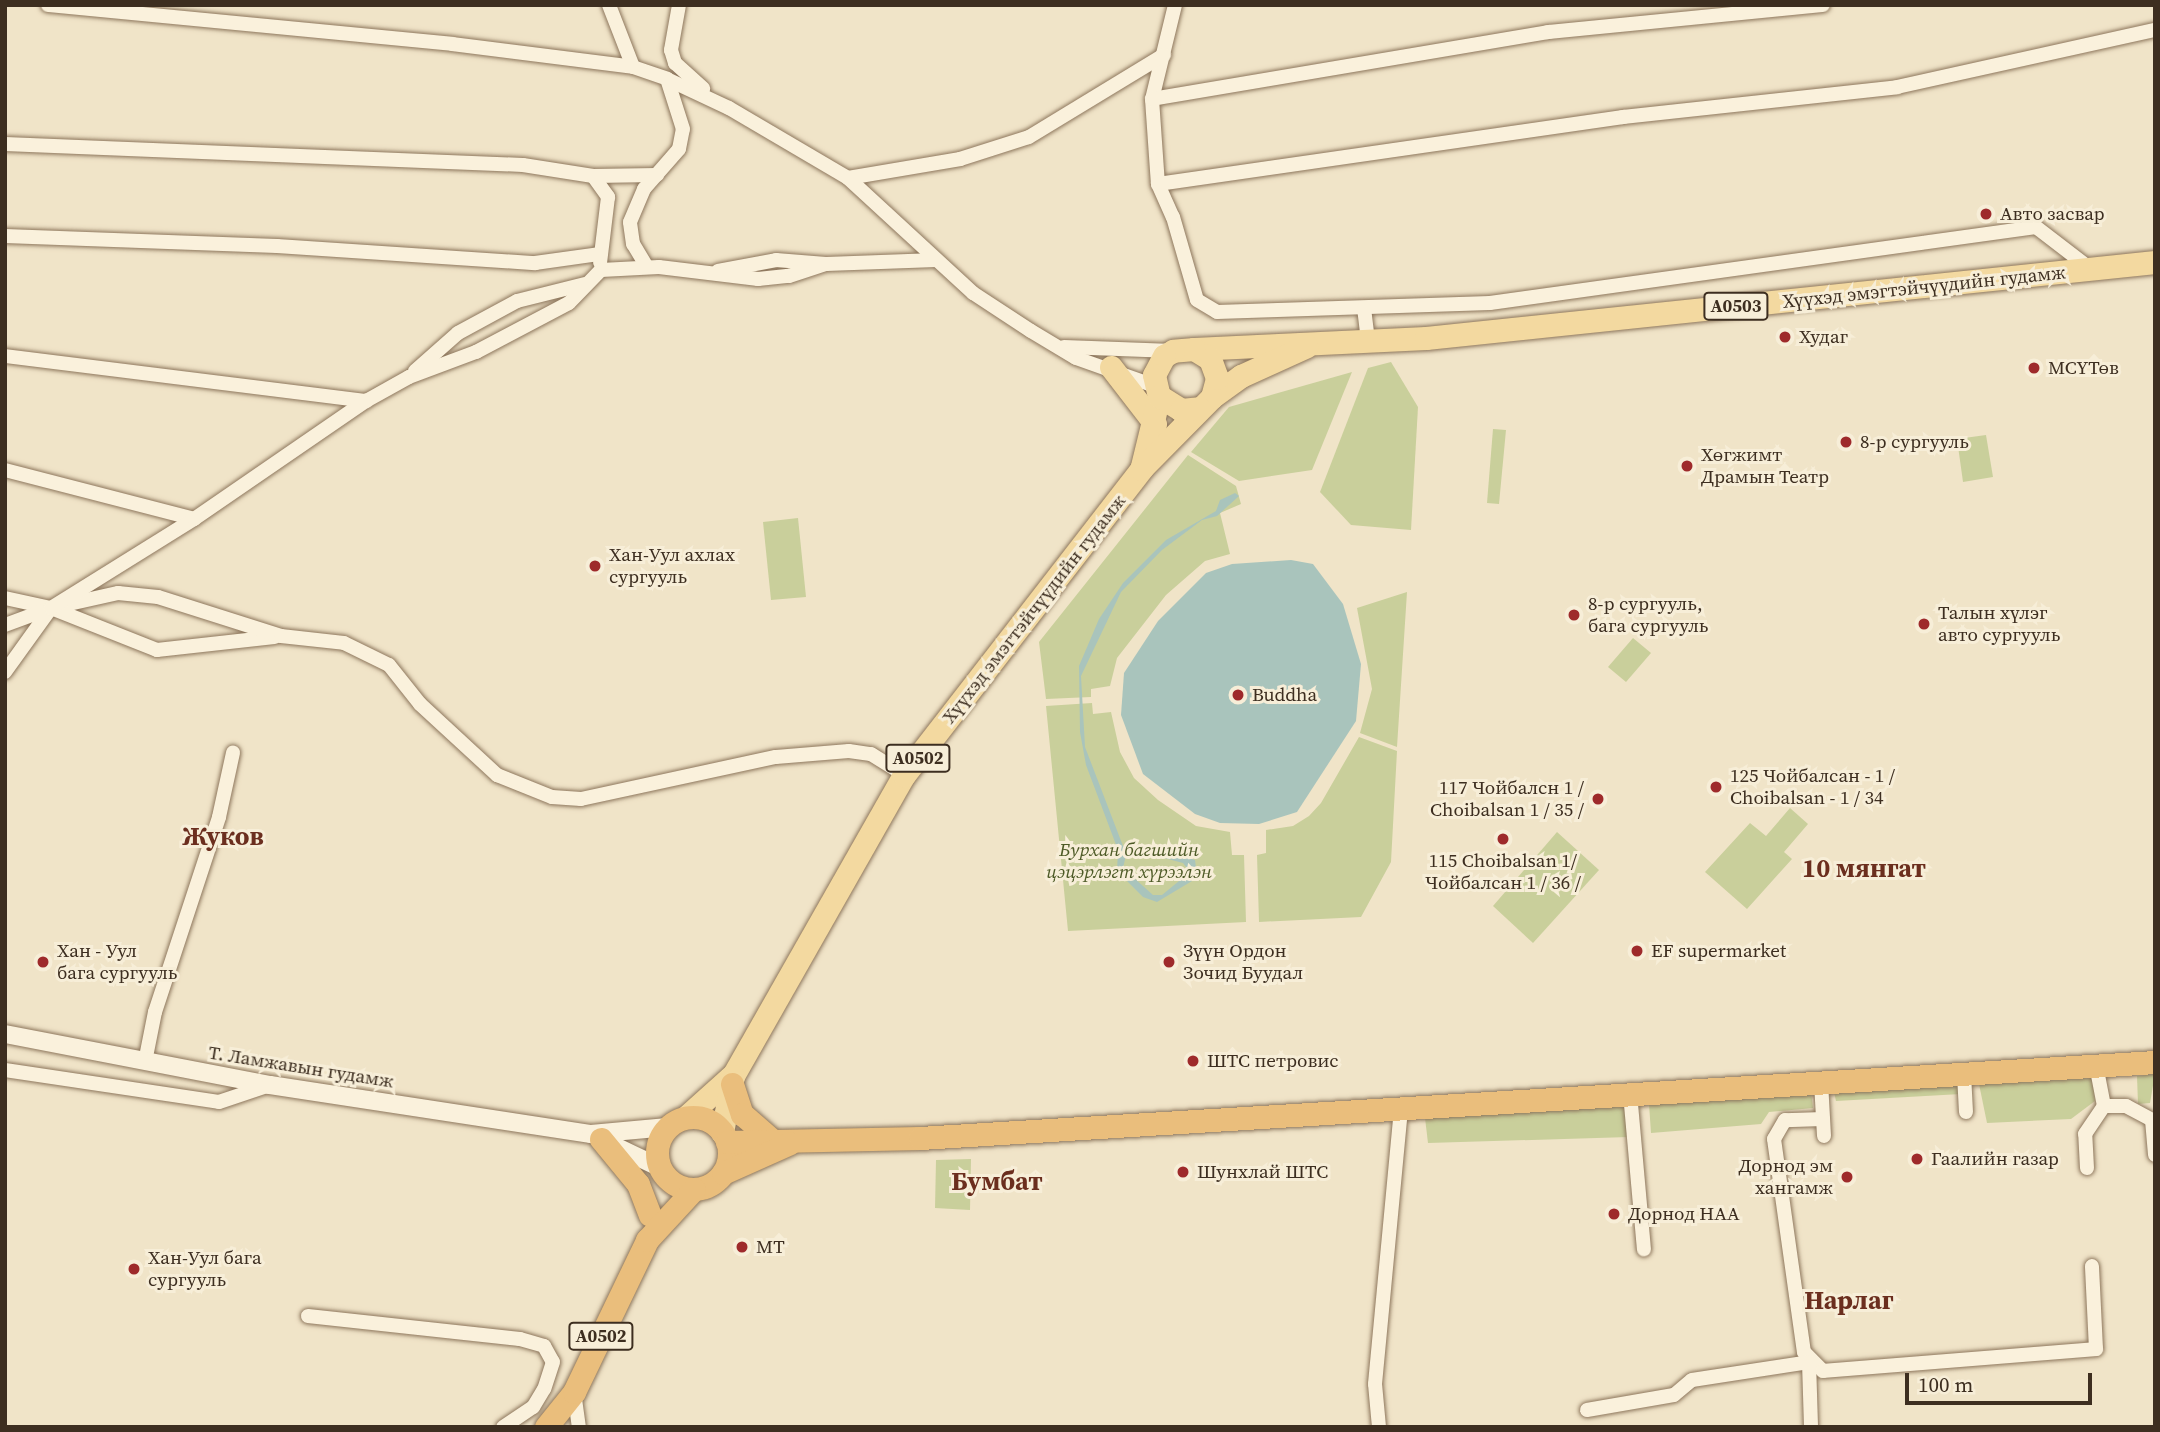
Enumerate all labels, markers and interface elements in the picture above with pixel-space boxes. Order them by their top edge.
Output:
place label: Авто засвар [2000,203,2105,225]
marker: Авто засвар [1978,206,1994,222]
street label: Хүүхэд эмэгтэйчүүдийн гудамж [1781,261,2067,313]
road number: A0503 [1703,292,1769,320]
place label: Худаг [1799,326,1848,348]
marker: Худаг [1777,329,1793,345]
place label: МСҮТөв [2048,357,2119,379]
marker: МСҮТөв [2026,360,2042,376]
place label: 8-р сургууль [1860,431,1969,453]
marker: 8-р сургууль [1838,434,1854,450]
place label: Хөгжимт Драмын Театр [1701,444,1829,488]
marker: Хөгжимт Драмын Театр [1679,458,1695,474]
street label: Хүүхэд эмэгтэйчүүдийн гудамж [937,490,1131,728]
place label: Хан-Уул ахлах сургууль [609,544,735,588]
marker: Хан-Уул ахлах сургууль [587,558,603,574]
place label: 8-р сургууль, бага сургууль [1588,593,1708,637]
place label: Талын хүлэг авто сургууль [1938,602,2060,646]
marker: 8-р сургууль, бага сургууль [1566,607,1582,623]
marker: Талын хүлэг авто сургууль [1916,616,1932,632]
place label: Buddha [1252,684,1317,706]
marker: Buddha [1230,687,1246,703]
road number: A0502 [885,744,951,772]
place label: 125 Чойбалсан - 1 / Choibalsan - 1 / 34 [1730,765,1895,809]
place label: 117 Чойбалсн 1 / Choibalsan 1 / 35 / [1430,777,1584,821]
marker: 125 Чойбалсан - 1 / Choibalsan - 1 / 34 [1708,779,1724,795]
marker: 117 Чойбалсн 1 / Choibalsan 1 / 35 / [1590,791,1606,807]
district label: Жуков [182,821,264,853]
marker: 115 Choibalsan 1/ Чойбалсан 1 / 36 / [1495,831,1511,847]
park label: Бурхан багшийн цэцэрлэгт хүрээлэн [1046,839,1212,883]
place label: 115 Choibalsan 1/ Чойбалсан 1 / 36 / [1425,850,1581,894]
district label: 10 мянгат [1802,853,1926,885]
place label: Хан - Уул бага сургууль [57,940,177,984]
place label: Зүүн Ордон Зочид Буудал [1183,940,1303,984]
place label: EF supermarket [1651,940,1786,962]
marker: EF supermarket [1629,943,1645,959]
marker: Хан - Уул бага сургууль [35,954,51,970]
marker: Зүүн Ордон Зочид Буудал [1161,954,1177,970]
street label: Т. Ламжавын гудамж [207,1041,395,1093]
place label: ШТС петровис [1207,1050,1339,1072]
marker: ШТС петровис [1185,1053,1201,1069]
place label: Гаалийн газар [1931,1148,2059,1170]
marker: Гаалийн газар [1909,1151,1925,1167]
place label: Дорнод эм хангамж [1738,1155,1833,1199]
place label: Шунхлай ШТС [1197,1161,1328,1183]
marker: Шунхлай ШТС [1175,1164,1191,1180]
district label: Бумбат [951,1166,1043,1198]
marker: Дорнод эм хангамж [1839,1169,1855,1185]
place label: Дорнод НАА [1628,1203,1740,1225]
marker: Дорнод НАА [1606,1206,1622,1222]
place label: MT [756,1236,785,1258]
marker: MT [734,1239,750,1255]
place label: Хан-Уул бага сургууль [148,1247,262,1291]
marker: Хан-Уул бага сургууль [126,1261,142,1277]
district label: Нарлаг [1804,1285,1894,1317]
road number: A0502 [568,1322,634,1350]
scale bar [1908,1358,2095,1402]
text: 100 m [1918,1370,1973,1399]

